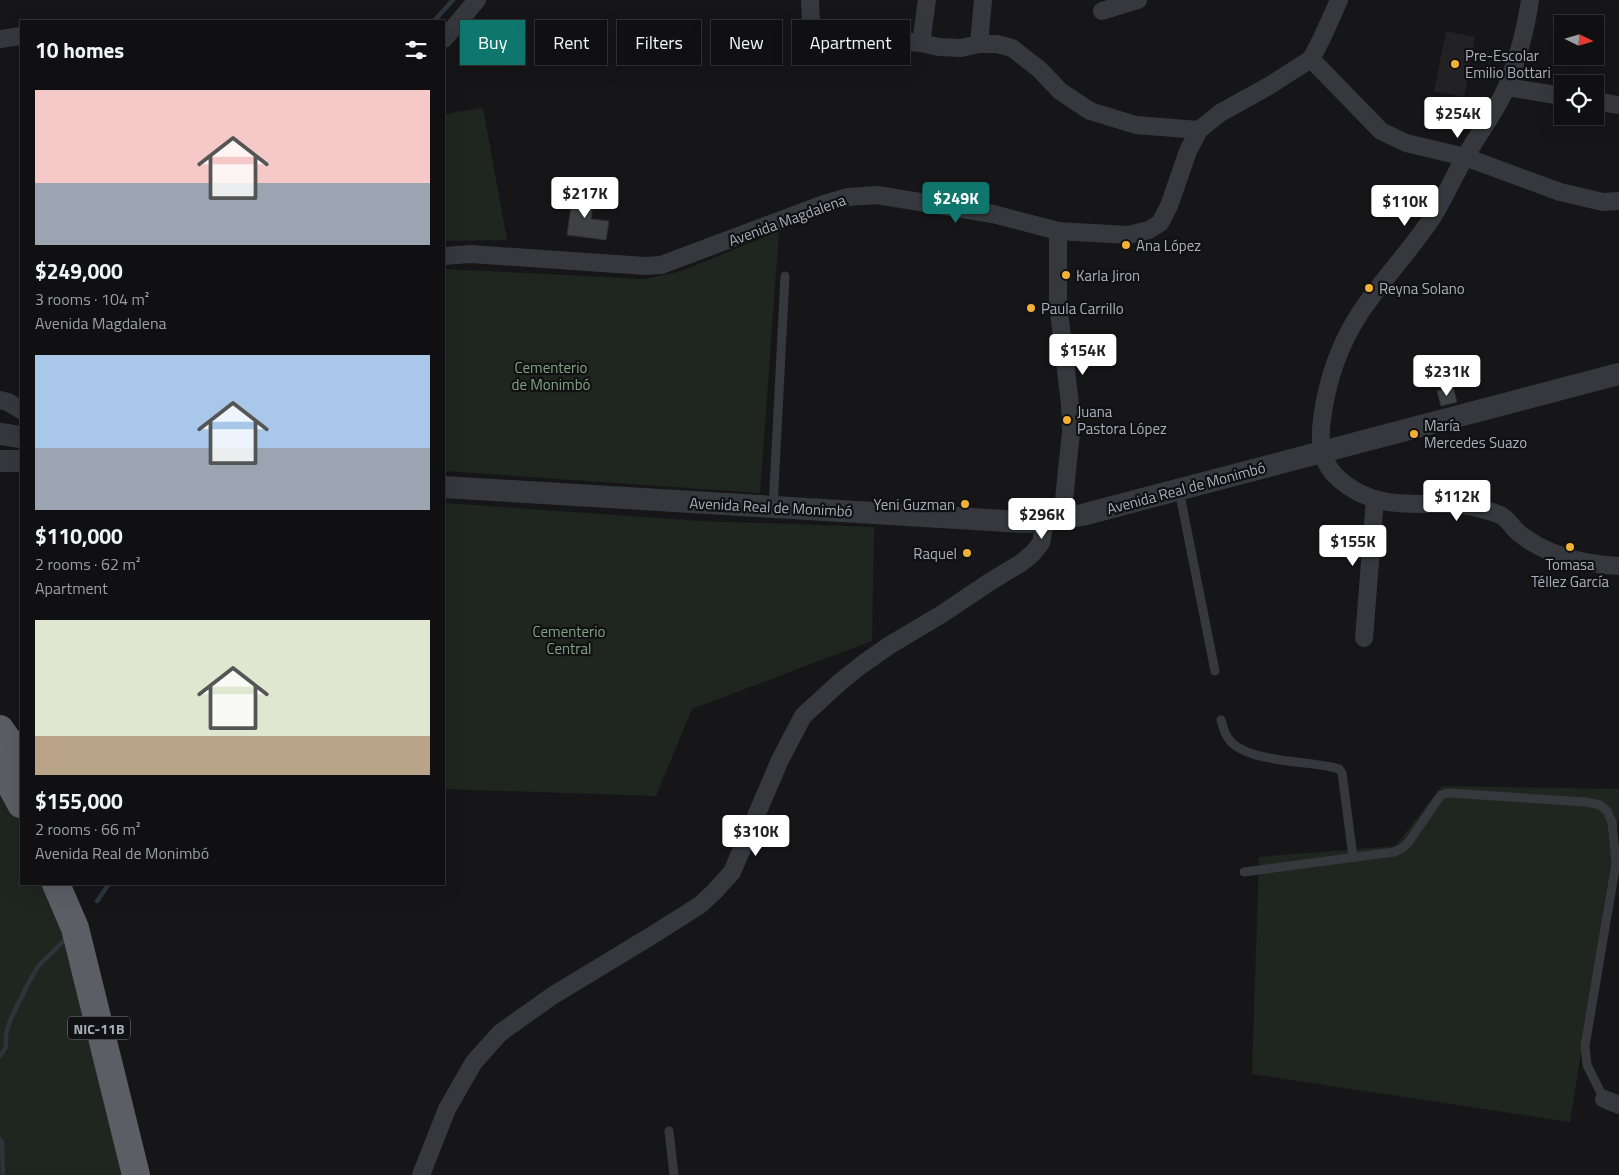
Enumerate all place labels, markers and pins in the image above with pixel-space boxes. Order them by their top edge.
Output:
place label: Pre-Escolar Emilio Bottari [1465,44,1551,84]
marker: Pre-Escolar Emilio Bottari [1449,58,1461,70]
pin: $254K [1423,96,1493,139]
pin: $217K [550,176,620,219]
pin: $249K [921,182,991,224]
pin: $110K [1370,184,1440,227]
place label: Ana López [1136,234,1201,257]
marker: Ana López [1120,239,1132,251]
place label: Karla Jiron [1076,264,1140,287]
marker: Karla Jiron [1060,269,1072,281]
place label: Reyna Solano [1379,277,1465,300]
marker: Reyna Solano [1363,282,1375,294]
place label: Paula Carrillo [1041,297,1124,320]
marker: Paula Carrillo [1025,302,1037,314]
pin: $154K [1048,334,1118,376]
pin: $231K [1412,354,1482,397]
place label: Juana Pastora López [1077,400,1167,440]
marker: Juana Pastora López [1061,414,1073,426]
place label: María Mercedes Suazo [1424,414,1527,454]
marker: María Mercedes Suazo [1408,428,1420,440]
pin: $112K [1422,480,1492,522]
place label: Yeni Guzman [874,493,955,516]
marker: Yeni Guzman [959,498,971,510]
pin: $296K [1007,498,1077,540]
pin: $155K [1318,524,1388,567]
marker: Tomasa Téllez García [1564,541,1576,553]
place label: Raquel [913,542,957,565]
marker: Raquel [961,547,973,559]
place label: Tomasa Téllez García [1531,553,1609,593]
pin: $310K [721,814,791,857]

